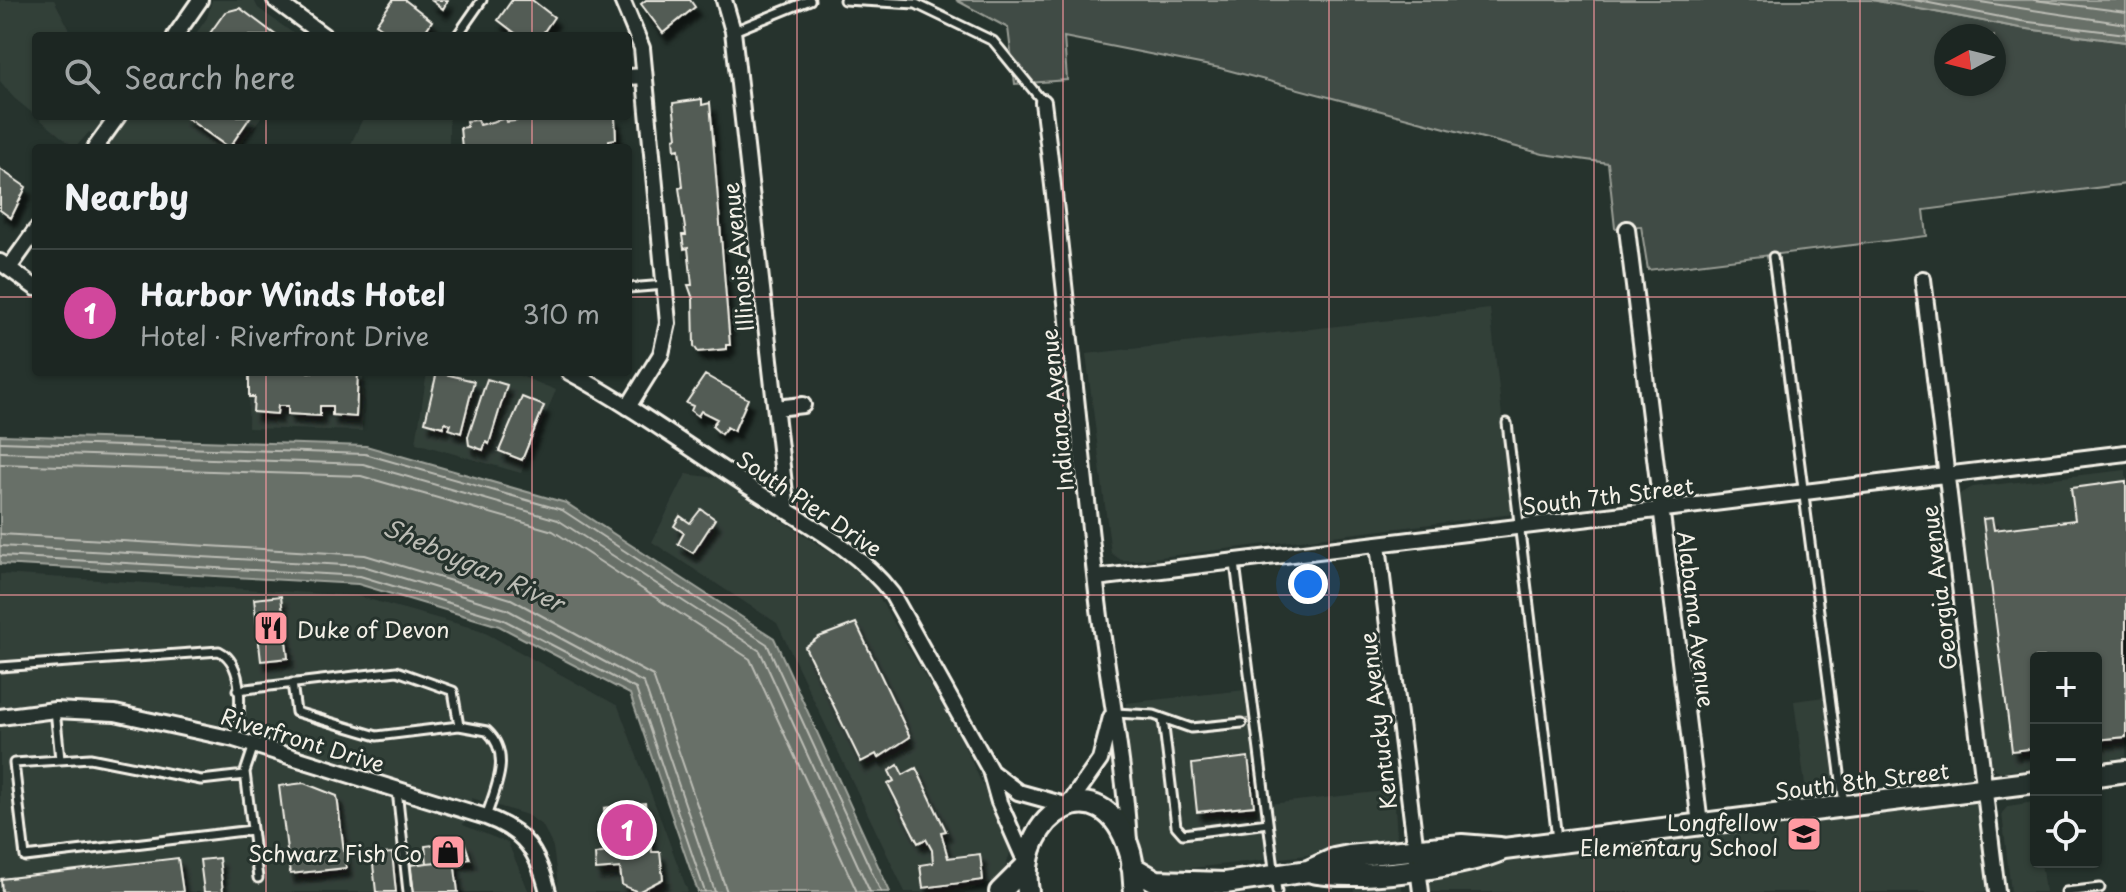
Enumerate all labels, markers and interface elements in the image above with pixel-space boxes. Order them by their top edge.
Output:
north arrow [1934,24,2006,96]
search box [32,32,632,120]
icon: search [60,54,104,98]
text: Search here [124,54,296,99]
text: Nearby [64,170,189,222]
street label: Illinois Avenue [713,181,761,333]
text: Harbor Winds Hotel [140,271,445,316]
text: 1 [84,294,96,333]
text: 310 m [522,294,600,333]
text: Hotel · Riverfront Drive [140,316,429,355]
street label: Indiana Avenue [1031,327,1081,493]
street label: South Pier Drive [730,442,890,564]
street label: South 7th Street [1520,468,1696,522]
street label: Georgia Avenue [1912,504,1964,672]
water label: Sheboygan River [378,508,573,621]
street label: Alabama Avenue [1670,529,1724,709]
your location [1288,564,1328,604]
restaurant icon: Duke of Devon [252,609,290,647]
place label: Duke of Devon [297,612,449,645]
street label: Kentucky Avenue [1350,630,1404,812]
map controls [2030,652,2102,868]
button: + [2030,652,2102,724]
street label: Riverfront Drive [217,698,389,780]
button: − [2030,724,2102,796]
street label: South 8th Street [1773,753,1951,807]
button: locate [2030,796,2102,868]
pin: 1 [601,800,653,860]
place label: Longfellow Elementary School [1580,805,1778,863]
school or university icon: Longfellow Elementary School [1785,815,1823,853]
shop icon: Schwarz Fish Co [429,833,467,871]
place label: Schwarz Fish Co [248,836,422,869]

